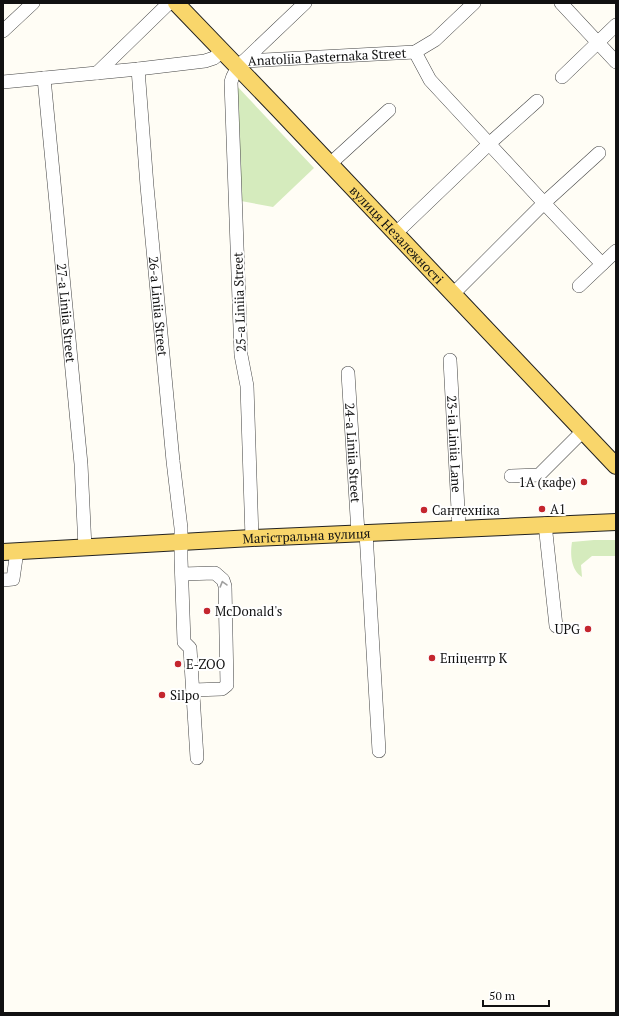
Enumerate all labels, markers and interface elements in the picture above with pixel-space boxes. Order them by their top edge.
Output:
street label: Anatoliia Pasternaka Street [247,43,407,70]
street label: вулиця Незалежності [346,181,448,288]
street label: 25-a Liniia Street [228,251,250,352]
street label: 26-a Liniia Street [145,255,172,357]
street label: 27-a Liniia Street [53,262,80,364]
street label: 23-ia Liniia Lane [443,395,466,493]
street label: 24-a Liniia Street [341,402,365,504]
place label: 1А (кафе) [519,473,576,491]
marker: 1А (кафе) [579,477,589,487]
place label: А1 [550,500,566,518]
place label: Сантехніка [432,501,500,519]
marker: А1 [537,504,547,514]
marker: Сантехніка [419,505,429,515]
street label: Магістральна вулиця [242,524,371,548]
one-way arrow [219,581,228,588]
place label: McDonald's [215,602,282,620]
marker: McDonald's [202,606,212,616]
place label: UPG [555,620,580,638]
marker: UPG [583,624,593,634]
place label: Епіцентр К [440,649,508,667]
marker: Епіцентр К [427,653,437,663]
place label: E-ZOO [186,655,225,673]
marker: E-ZOO [173,659,183,669]
place label: Silpo [170,686,199,704]
marker: Silpo [157,690,167,700]
scale bar [483,982,549,1008]
text: 50 m [489,988,516,1003]

